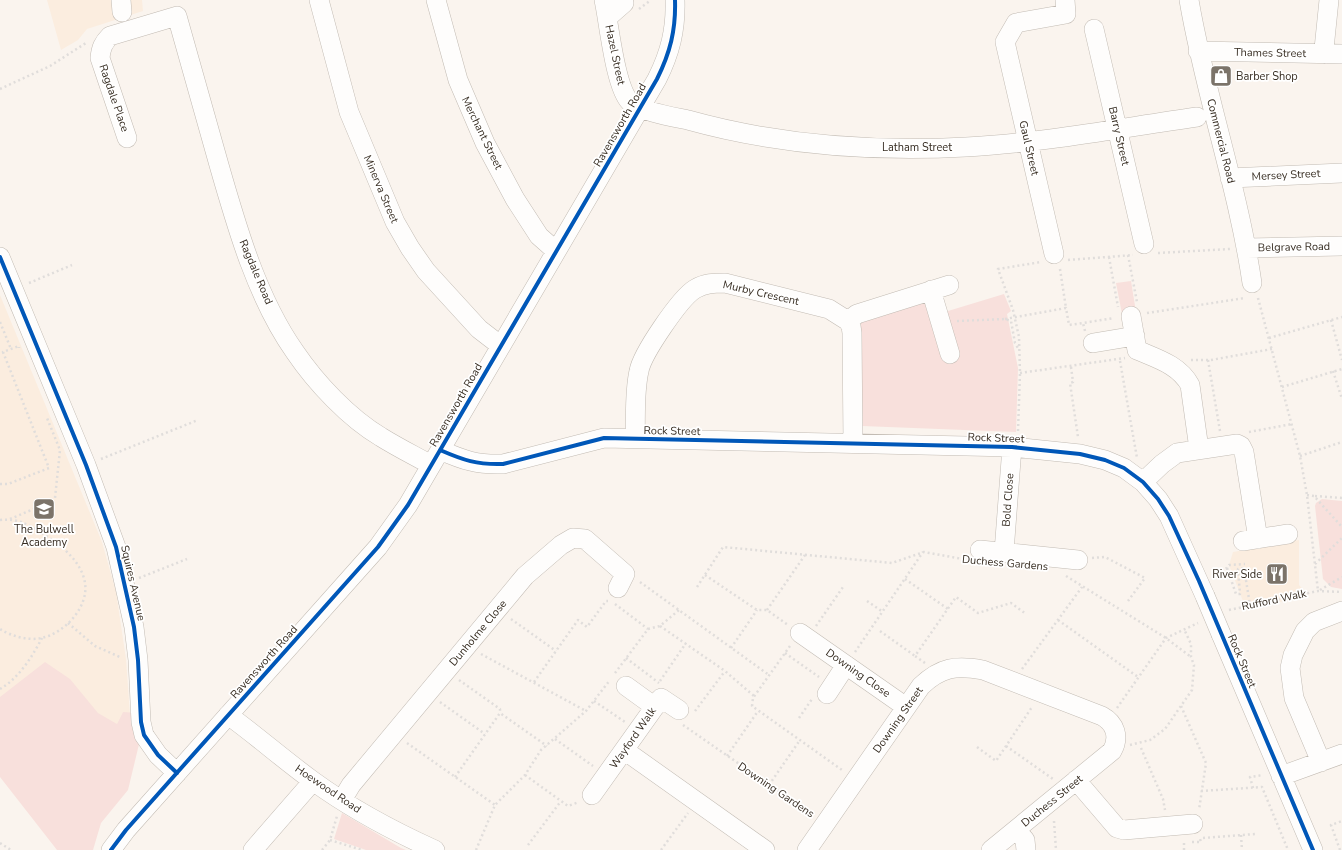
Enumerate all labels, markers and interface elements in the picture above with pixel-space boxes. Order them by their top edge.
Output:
street label: Hazel Street [601,24,629,87]
street label: Thames Street [1234,45,1306,61]
street label: Ragdale Place [95,62,133,134]
shop icon: Barber Shop [1208,63,1234,89]
place label: Barber Shop [1236,69,1298,84]
street label: Ravensworth Road [590,81,650,169]
street label: Merchant Street [458,94,506,172]
street label: Commercial Road [1203,97,1239,185]
street label: Barry Street [1105,105,1133,167]
street label: Gaul Street [1015,119,1043,177]
street label: Latham Street [882,140,952,155]
street label: Minerva Street [360,153,402,225]
street label: Mersey Street [1251,166,1321,184]
street label: Ragdale Road [236,237,276,307]
street label: Belgrave Road [1258,239,1330,255]
street label: Murby Crescent [721,277,801,309]
street label: Ravensworth Road [426,361,486,449]
street label: Rock Street [643,423,701,439]
street label: Rock Street [967,430,1025,446]
street label: Bold Close [999,472,1017,527]
school or university icon: The Bulwell Academy [31,496,57,522]
place label: The Bulwell Academy [14,522,75,550]
street label: Squires Avenue [117,544,149,622]
street label: Duchess Gardens [961,552,1049,574]
restaurant icon: River Side [1264,561,1290,587]
place label: River Side [1212,567,1262,582]
street label: Rufford Walk [1240,586,1308,614]
street label: Dunholme Close [446,597,510,669]
street label: Ravensworth Road [227,622,301,702]
street label: Rock Street [1224,632,1260,690]
street label: Downing Close [823,645,893,701]
street label: Downing Street [870,684,927,756]
street label: Wayford Walk [606,704,660,772]
street label: Downing Gardens [735,759,817,821]
street label: Hoewood Road [292,761,364,817]
street label: Duchess Street [1018,771,1086,830]

